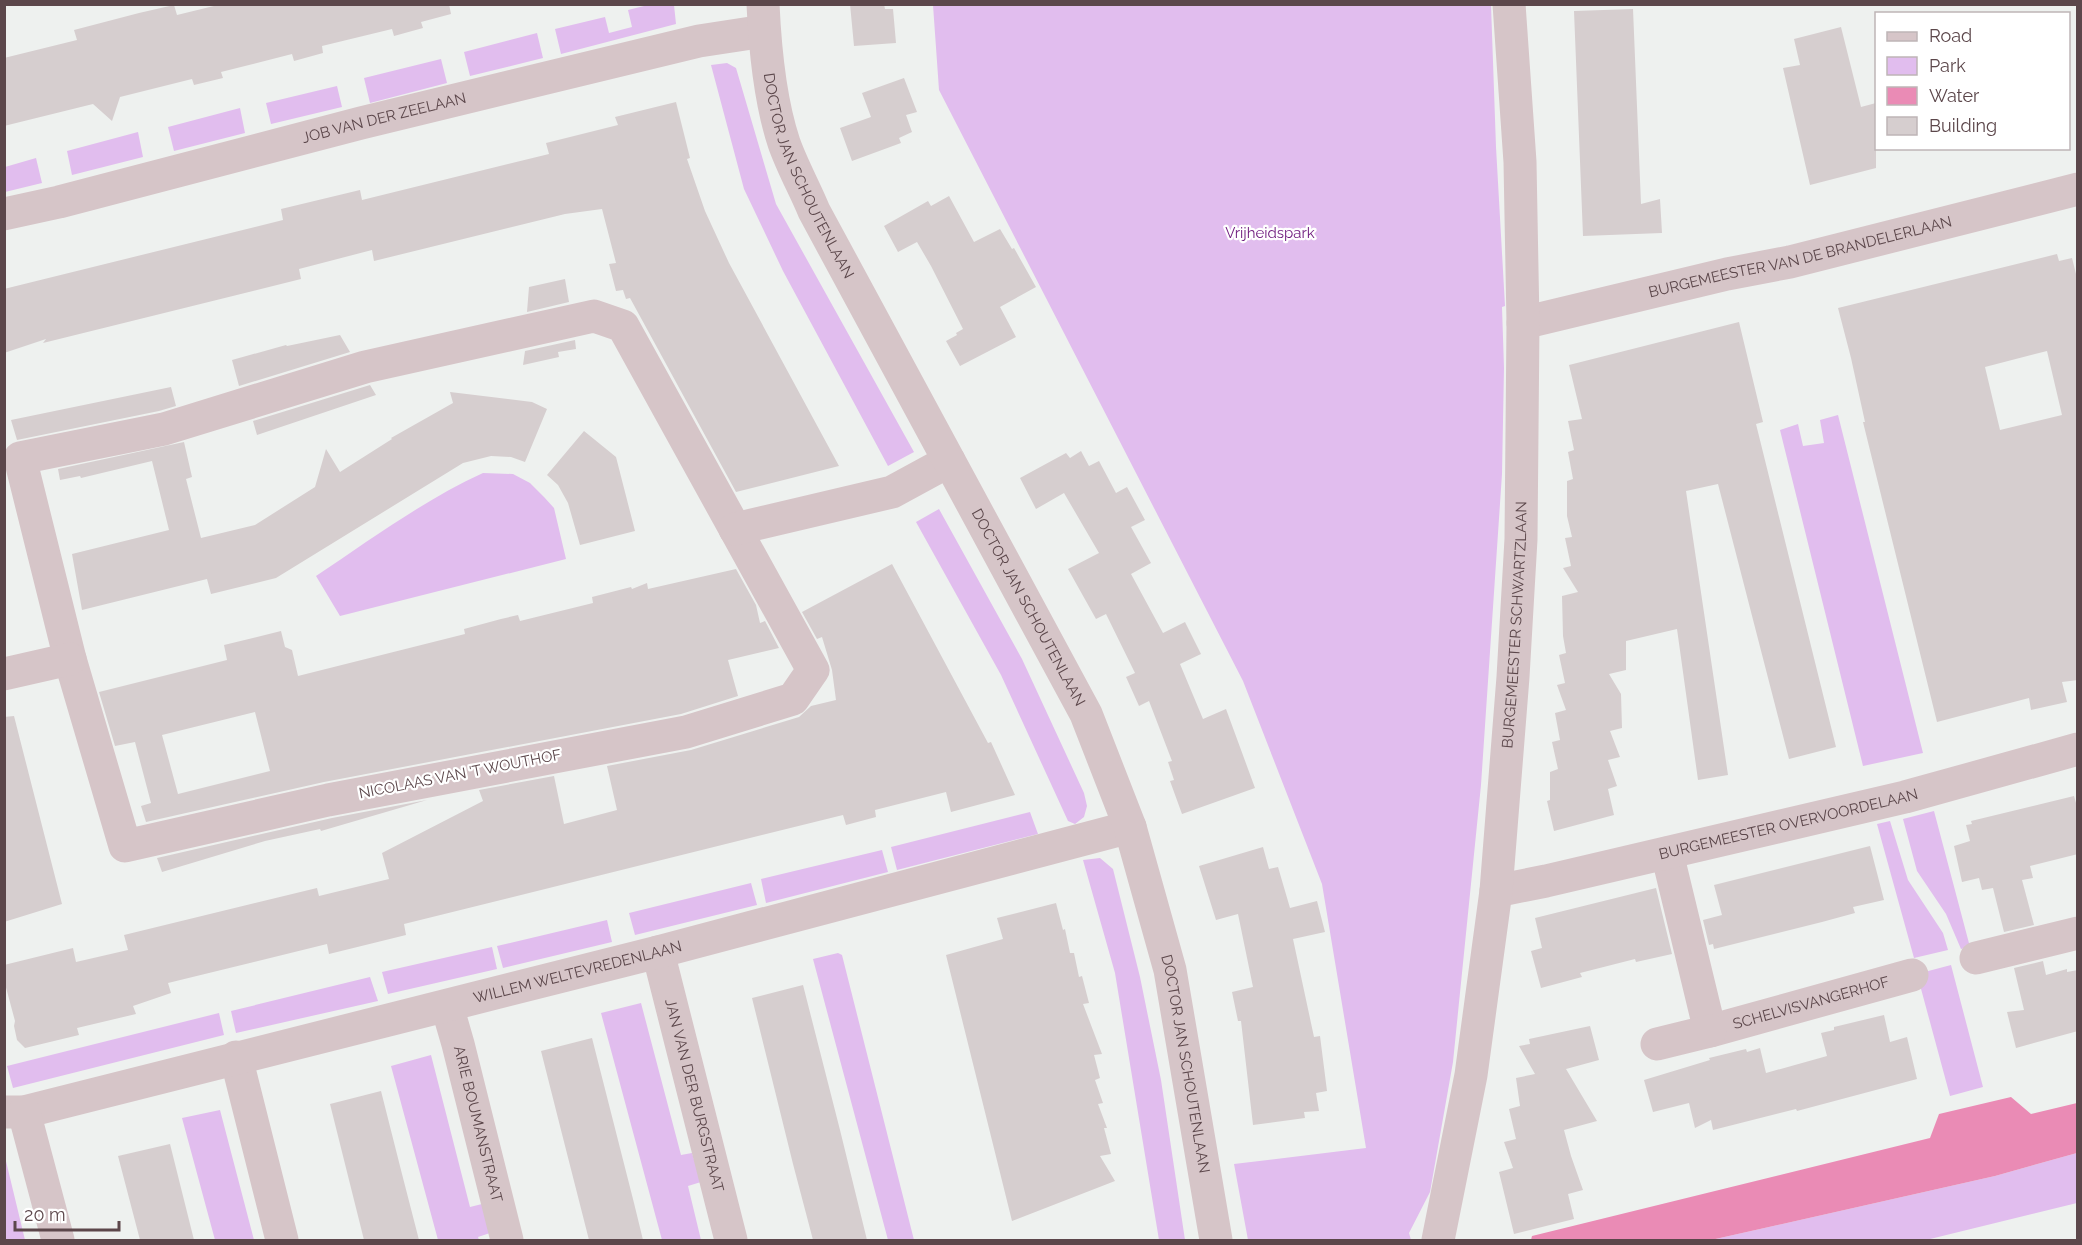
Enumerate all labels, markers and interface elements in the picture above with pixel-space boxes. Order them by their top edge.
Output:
legend [1875,12,2070,150]
text: Road [1929,25,1972,46]
text: Park [1929,55,1966,76]
street label: DOCTOR JAN SCHOUTENLAAN [760,72,858,282]
text: Water [1929,85,1980,106]
street label: JOB VAN DER ZEELAAN [300,89,468,147]
text: Building [1929,115,1997,136]
street label: BURGEMEESTER VAN DE BRANDELERLAAN [1647,212,1954,302]
park label: Vrijheidspark [1225,224,1315,242]
street label: BURGEMEESTER SCHWARTZLAAN [1498,501,1530,749]
street label: DOCTOR JAN SCHOUTENLAAN [968,506,1089,709]
street label: NICOLAAS VAN 'T WOUTHOF [357,746,563,802]
street label: BURGEMEESTER OVERVOORDELAAN [1657,785,1920,863]
street label: WILLEM WELTEVREDENLAAN [472,937,684,1007]
street label: DOCTOR JAN SCHOUTENLAAN [1157,952,1213,1175]
street label: SCHELVISVANGERHOF [1731,973,1891,1033]
street label: JAN VAN DER BURGSTRAAT [661,997,728,1194]
street label: ARIE BOUMANSTRAAT [450,1044,506,1204]
scale bar [15,1194,118,1232]
text: 20 m [24,1204,66,1225]

